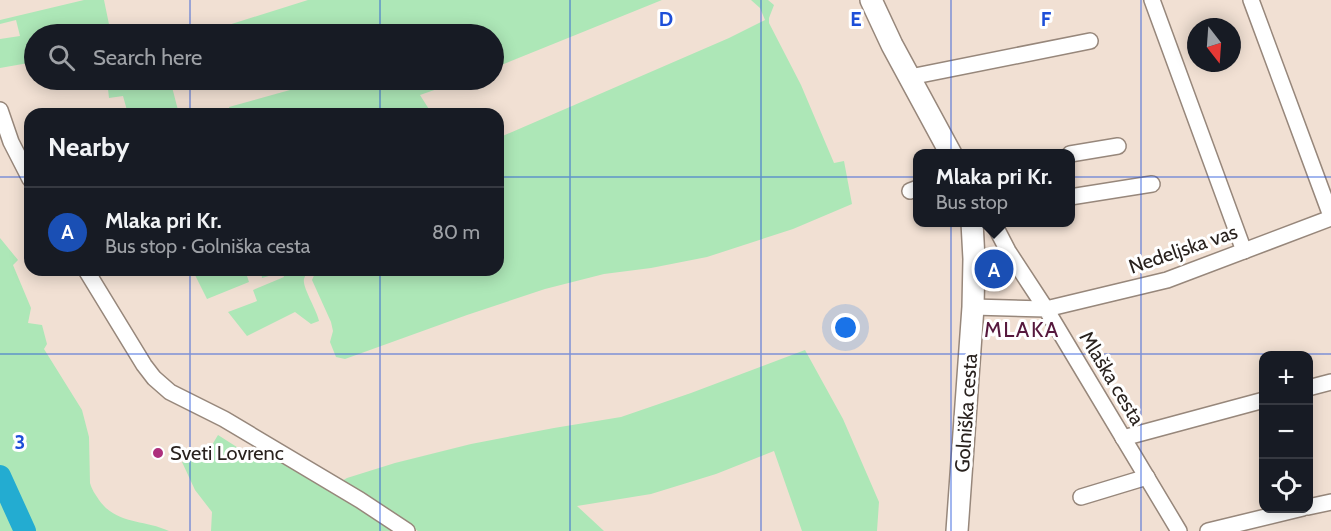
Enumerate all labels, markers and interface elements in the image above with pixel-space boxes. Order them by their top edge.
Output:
text: D [659,7,673,31]
text: E [850,7,862,31]
text: F [1041,7,1052,31]
north arrow [1187,18,1241,72]
search box [24,24,504,90]
icon: search [45,41,78,74]
text: Search here [93,44,202,71]
text: Nearby [48,131,129,163]
popup [913,149,1075,227]
text: Mlaka pri Kr. [936,163,1052,190]
text: Bus stop [936,190,1008,214]
text: Mlaka pri Kr. [105,207,222,234]
street label: Nedeljska vas [1126,219,1240,279]
text: A [61,220,74,244]
text: 80 m [432,220,480,244]
text: Bus stop · Golniška cesta [105,234,310,258]
pin: A [974,246,1014,292]
your location [831,313,860,342]
district label: MLAKA [984,316,1060,343]
street label: Mlaška cesta [1075,327,1150,430]
map controls [1259,351,1313,513]
button: + [1259,351,1313,405]
street label: Golniška cesta [950,352,982,473]
button: − [1259,405,1313,459]
text: 3 [15,430,25,454]
place label: Sveti Lovrenc [170,441,284,465]
marker: Sveti Lovrenc [151,446,165,460]
button: locate [1259,459,1313,513]

